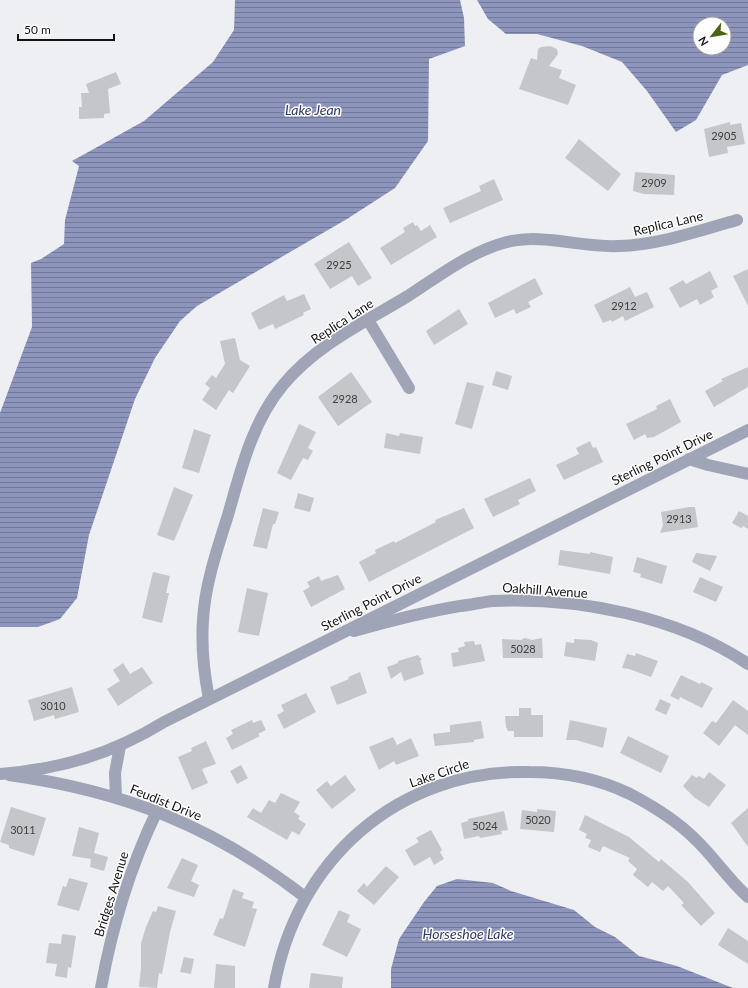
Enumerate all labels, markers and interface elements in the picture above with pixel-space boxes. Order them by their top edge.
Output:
scale bar [18,16,114,42]
north arrow [692,16,732,56]
text: 50 m [24,22,51,37]
text: N [695,34,711,48]
water label: Lake Jean [285,101,341,118]
house number: 2905 [711,129,737,142]
house number: 2909 [641,176,667,189]
street label: Replica Lane [631,207,705,239]
house number: 2925 [326,258,352,271]
street label: Replica Lane [308,295,376,347]
house number: 2912 [611,299,637,312]
house number: 2928 [332,392,358,405]
street label: Sterling Point Drive [609,426,715,488]
house number: 2913 [666,512,692,525]
street label: Sterling Point Drive [318,570,424,634]
street label: Oakhill Avenue [502,579,588,601]
house number: 5028 [510,642,536,655]
house number: 3010 [40,699,66,712]
street label: Lake Circle [407,755,471,791]
street label: Feudist Drive [128,780,204,824]
house number: 5020 [525,813,551,826]
house number: 5024 [472,819,498,832]
house number: 3011 [10,823,36,836]
street label: Bridges Avenue [90,849,132,939]
water label: Horseshoe Lake [423,925,514,942]

